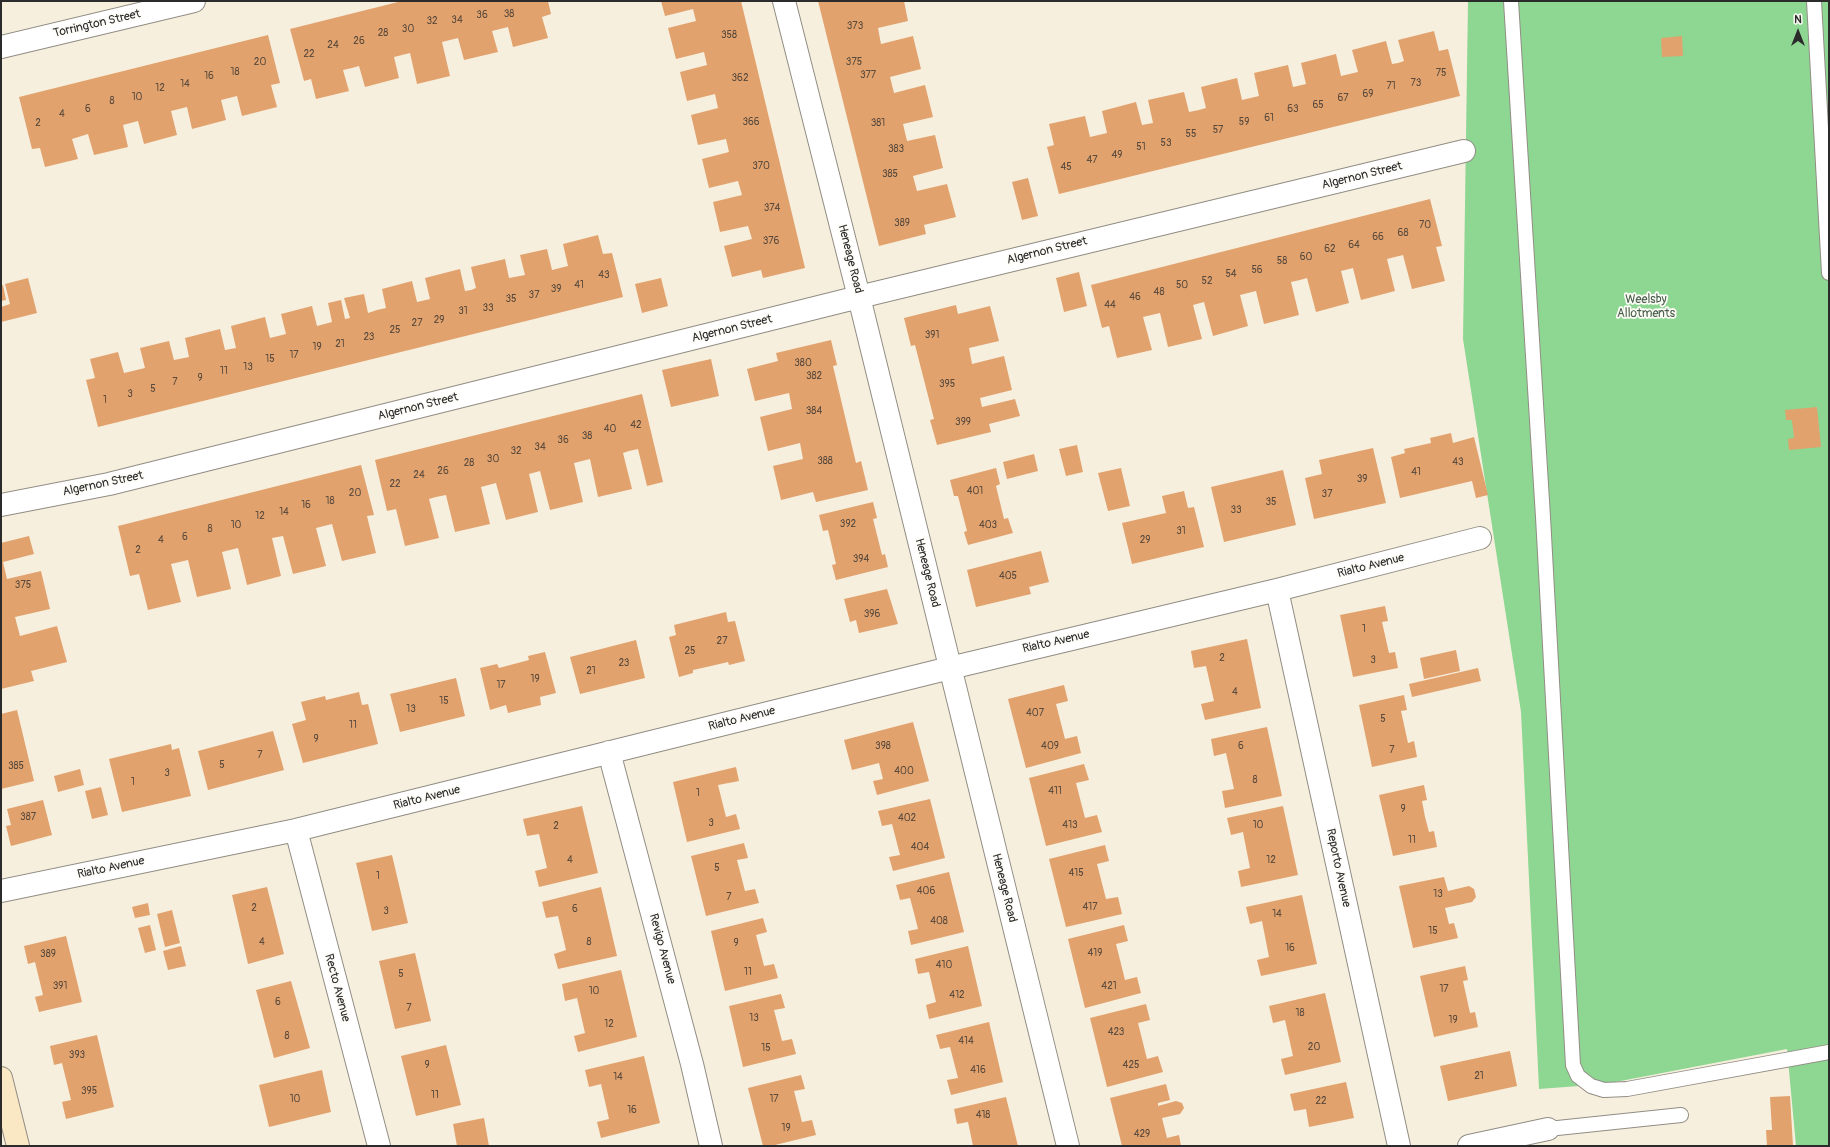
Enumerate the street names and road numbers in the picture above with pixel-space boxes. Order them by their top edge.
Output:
street label: Torrington Street [52,7,142,41]
street label: Algernon Street [1320,159,1404,193]
street label: Heneage Road [834,223,866,295]
street label: Algernon Street [1005,234,1089,268]
street label: Algernon Street [690,312,774,346]
street label: Algernon Street [376,390,460,424]
street label: Algernon Street [61,468,145,500]
street label: Heneage Road [911,537,943,609]
street label: Rialto Avenue [1336,551,1406,581]
street label: Rialto Avenue [1021,627,1091,657]
street label: Rialto Avenue [707,704,777,734]
street label: Rialto Avenue [392,783,462,813]
street label: Reporto Avenue [1323,827,1353,909]
street label: Heneage Road [988,852,1020,924]
street label: Rialto Avenue [76,854,146,882]
street label: Revigo Avenue [646,912,678,986]
street label: Recto Avenue [321,952,353,1024]

